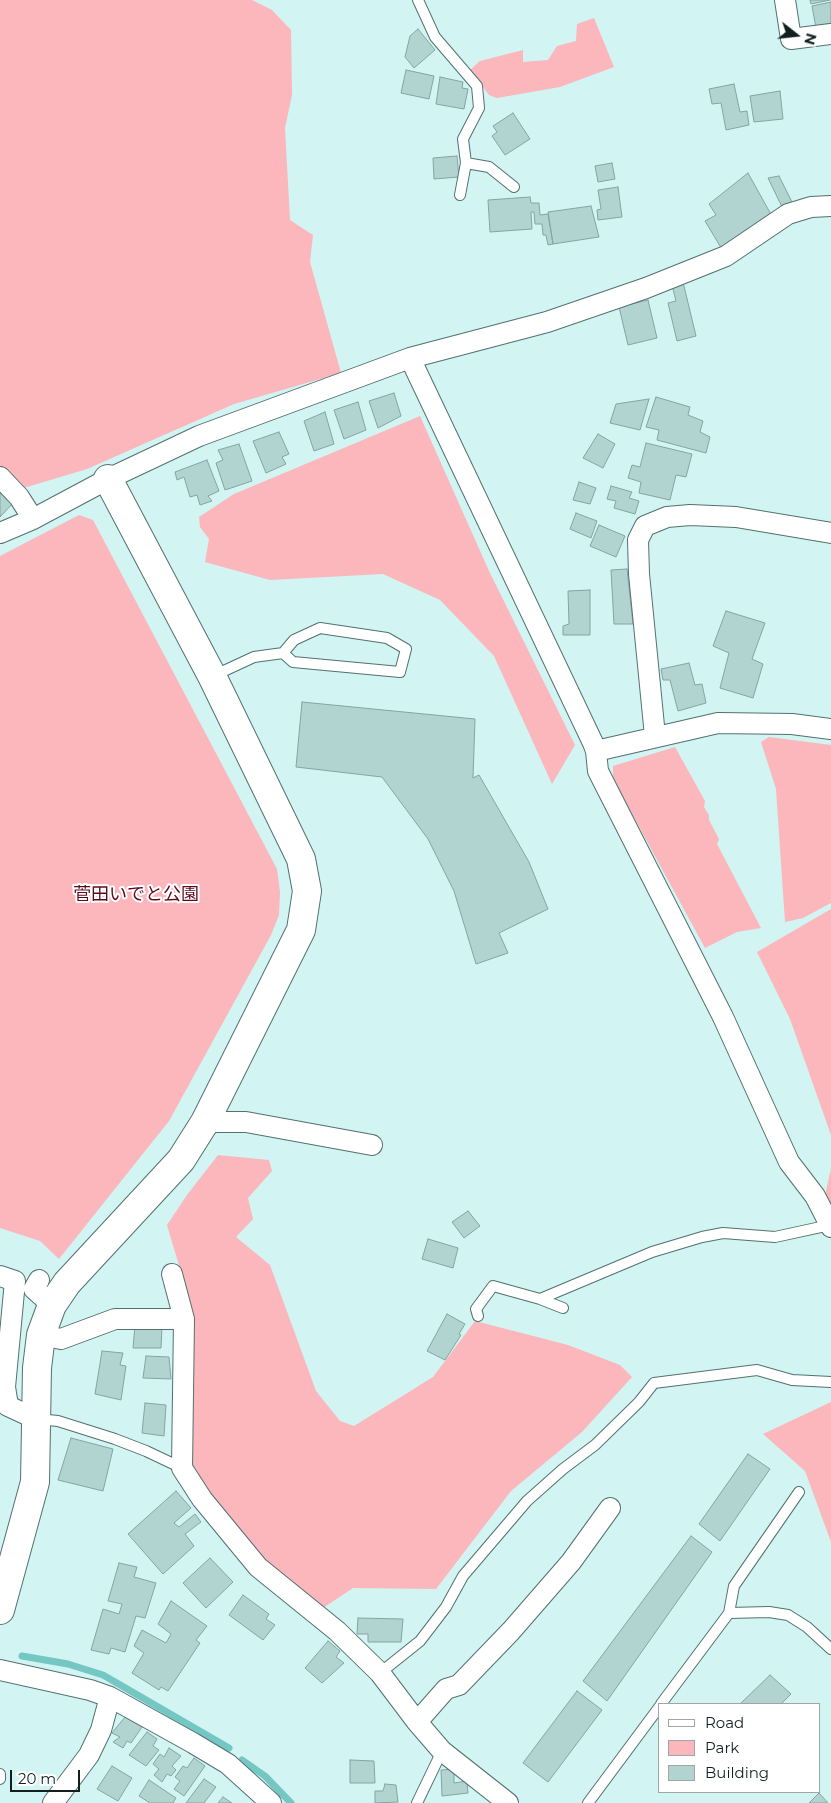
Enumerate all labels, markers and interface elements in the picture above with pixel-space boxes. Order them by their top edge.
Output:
north arrow [771,10,821,60]
text: N [800,31,821,47]
park label: 菅田いでと公園 [73,884,199,906]
legend [658,1703,821,1793]
text: Road [705,1713,744,1732]
text: Park [705,1738,739,1757]
scale bar [12,1760,82,1792]
text: Building [705,1763,769,1782]
text: 20 m [18,1769,56,1788]

